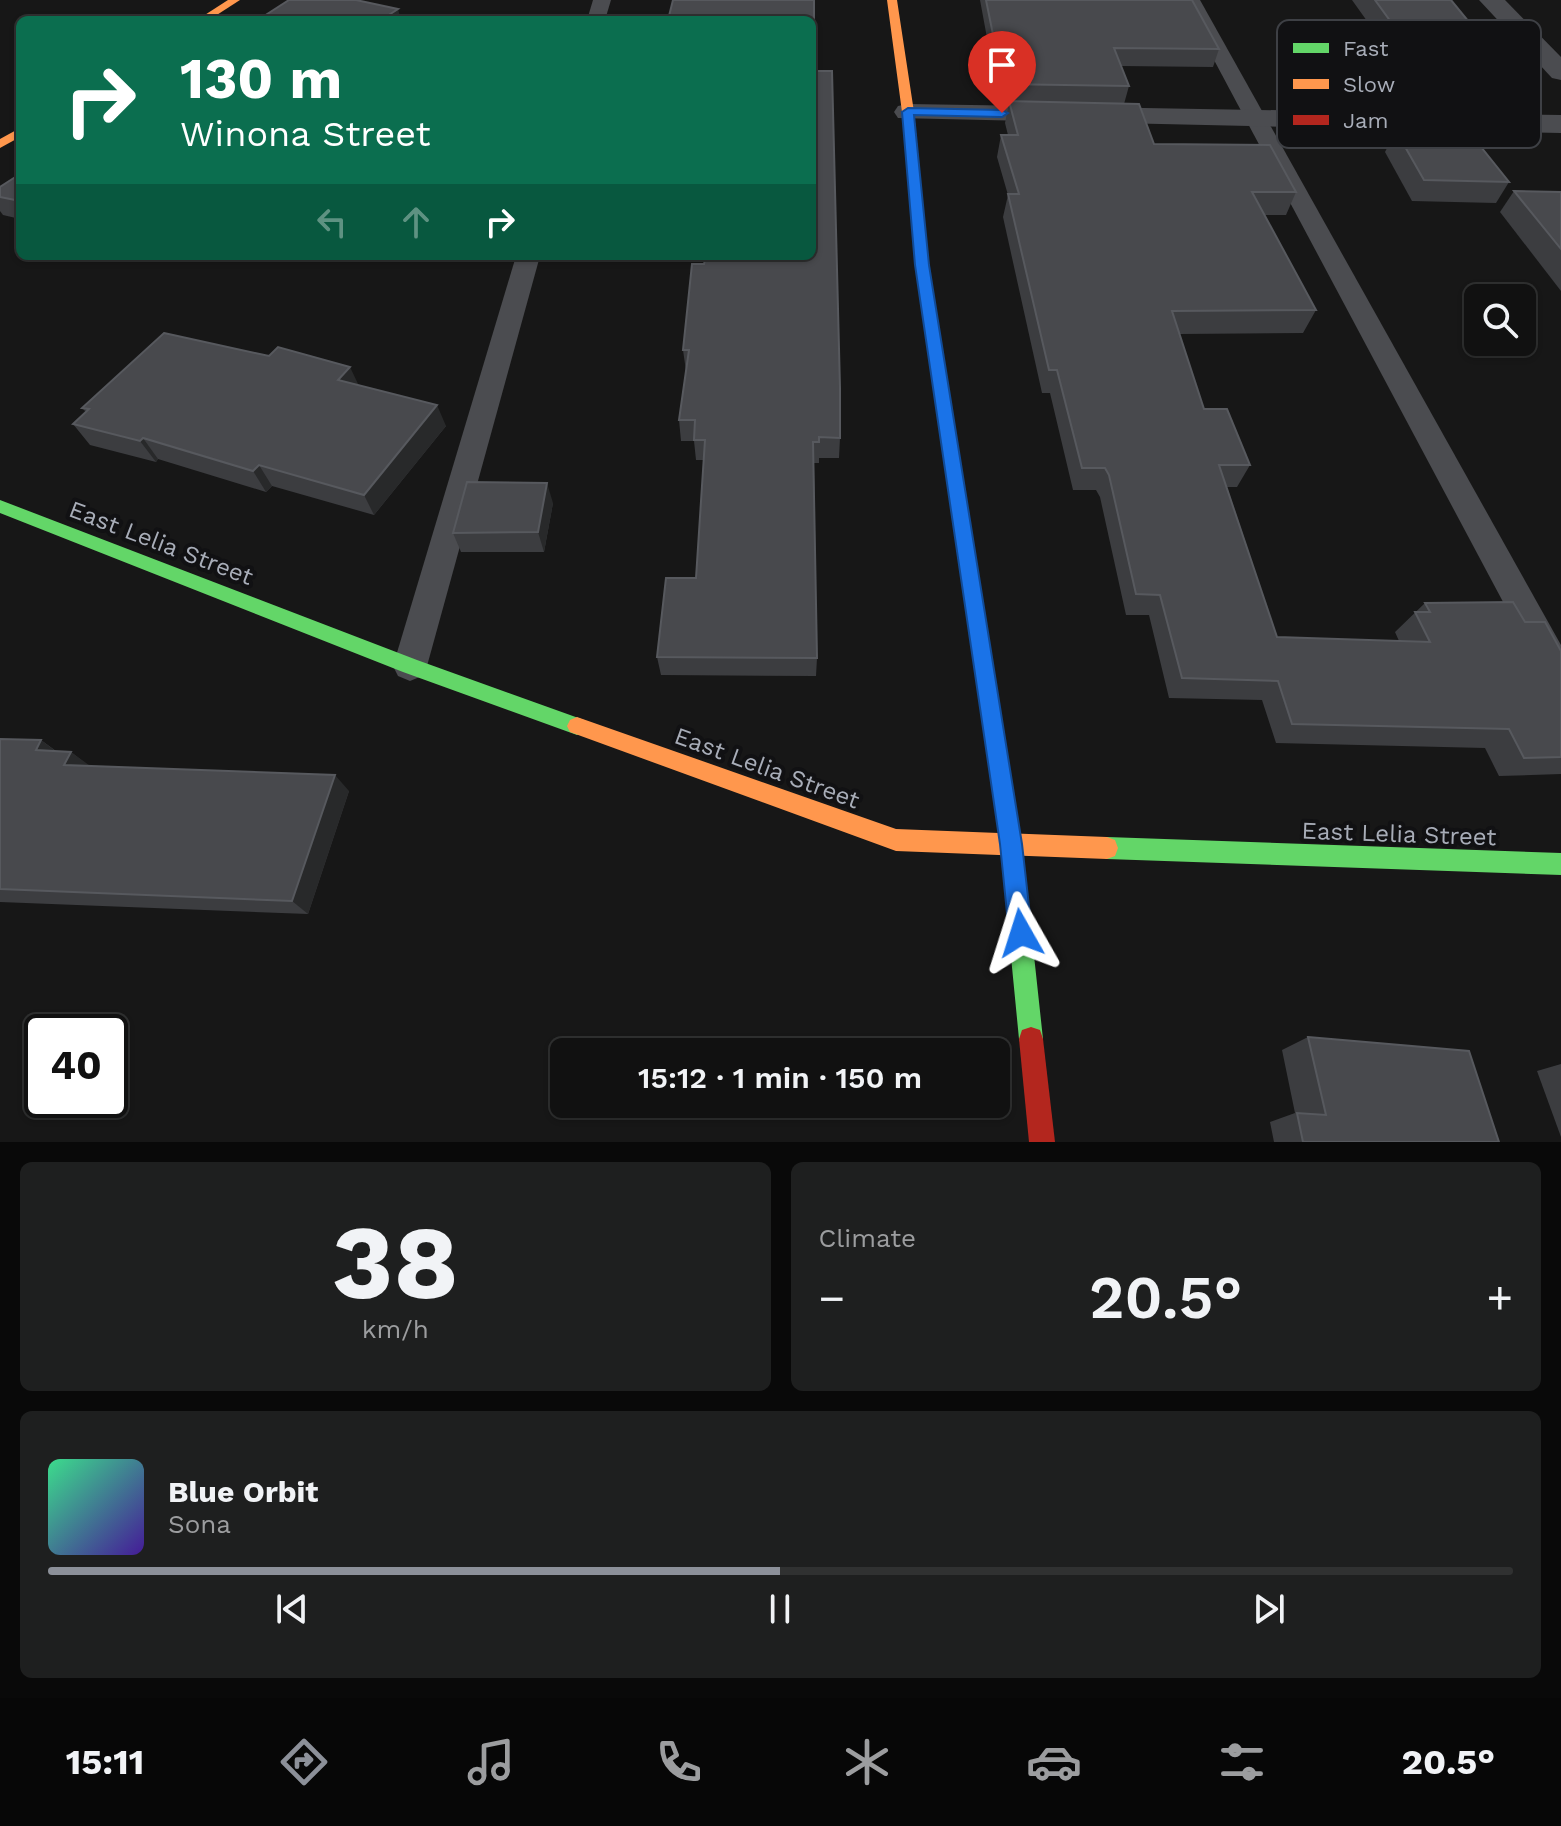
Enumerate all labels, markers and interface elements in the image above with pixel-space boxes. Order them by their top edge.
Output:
legend [1277,20,1541,148]
pin [968,31,1036,113]
text: Fast [1343,36,1389,61]
icon: arrive [980,43,1024,87]
text: 130 m [180,46,342,112]
icon: right [48,48,152,152]
text: Slow [1343,72,1395,97]
text: Jam [1343,108,1388,133]
text: Winona Street [180,113,431,155]
icon: left [310,200,354,244]
icon: ahead [394,200,438,244]
icon: right [478,200,522,244]
map controls [1464,284,1536,356]
button: search [1464,284,1536,356]
street label: East Lelia Street [65,495,257,591]
street label: East Lelia Street [671,722,863,814]
street label: East Lelia Street [1301,817,1497,851]
position arrow [979,891,1063,975]
speed limit sign: 40 [24,1014,128,1118]
text: 15:12 · 1 min · 150 m [638,1060,922,1095]
text: 38 [332,1201,459,1323]
text: Climate [819,1223,916,1253]
text: 20.5° [1089,1262,1242,1333]
text: − [819,1272,845,1324]
text: + [1486,1272,1513,1324]
text: km/h [362,1314,429,1344]
text: Blue Orbit [168,1474,318,1509]
text: Sona [168,1509,231,1539]
icon: previous [270,1587,314,1631]
icon: pause [758,1587,802,1631]
icon: next [1247,1587,1291,1631]
icon: directions [276,1734,332,1790]
icon: music [463,1734,519,1790]
icon: phone [651,1734,707,1790]
icon: climate [839,1734,895,1790]
icon: car [1026,1734,1082,1790]
icon: filters [1214,1734,1270,1790]
text: 15:11 [66,1741,144,1783]
text: 20.5° [1402,1741,1495,1783]

